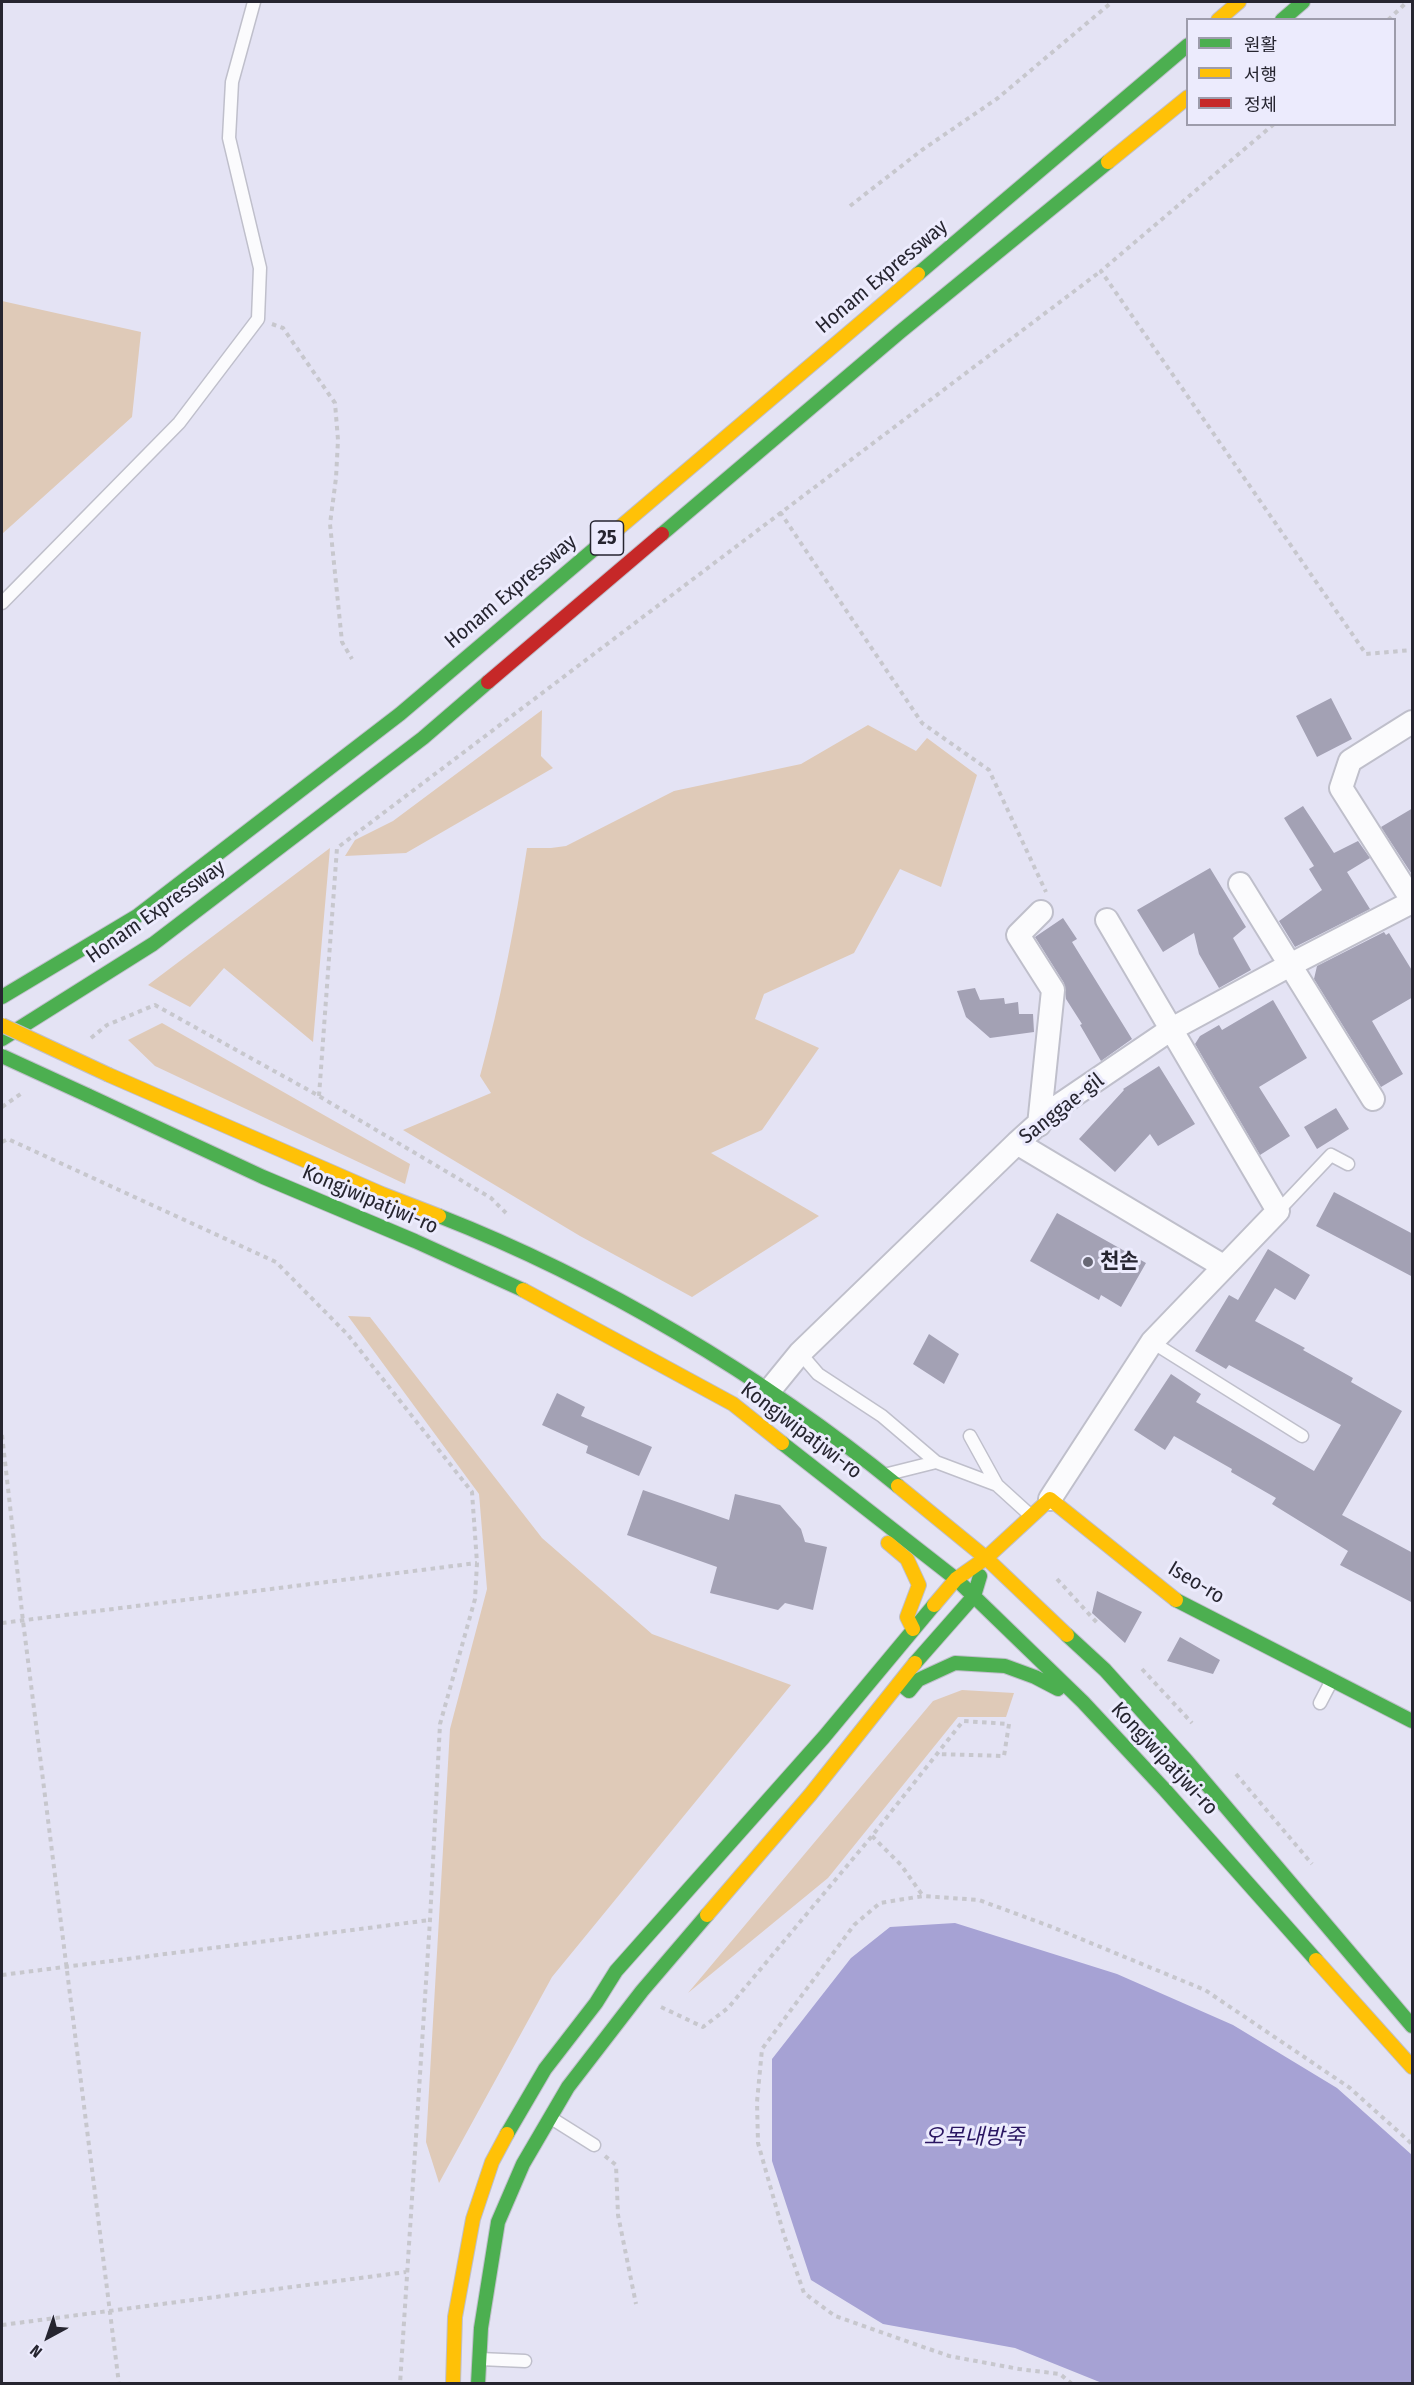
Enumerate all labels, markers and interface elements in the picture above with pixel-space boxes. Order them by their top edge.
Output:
legend [1186,18,1396,126]
text: 원활 [1244,34,1277,56]
text: 서행 [1244,64,1277,86]
text: 정체 [1244,94,1277,116]
street label: Honam Expressway [811,215,953,339]
road number: 25 [590,521,624,555]
street label: Honam Expressway [440,530,582,654]
street label: Honam Expressway [82,855,230,969]
street label: Sanggae-gil [1015,1068,1109,1150]
street label: Kongjwipatjwi-ro [298,1160,442,1240]
place label: 천손 [1100,1249,1139,1275]
marker: 천손 [1081,1255,1095,1269]
street label: Kongjwipatjwi-ro [735,1377,867,1485]
street label: Iseo-ro [1163,1556,1229,1610]
street label: Kongjwipatjwi-ro [1105,1697,1223,1821]
water label: 오목내방죽 [923,2125,1025,2151]
north arrow [18,2307,78,2367]
text: N [26,2341,46,2362]

